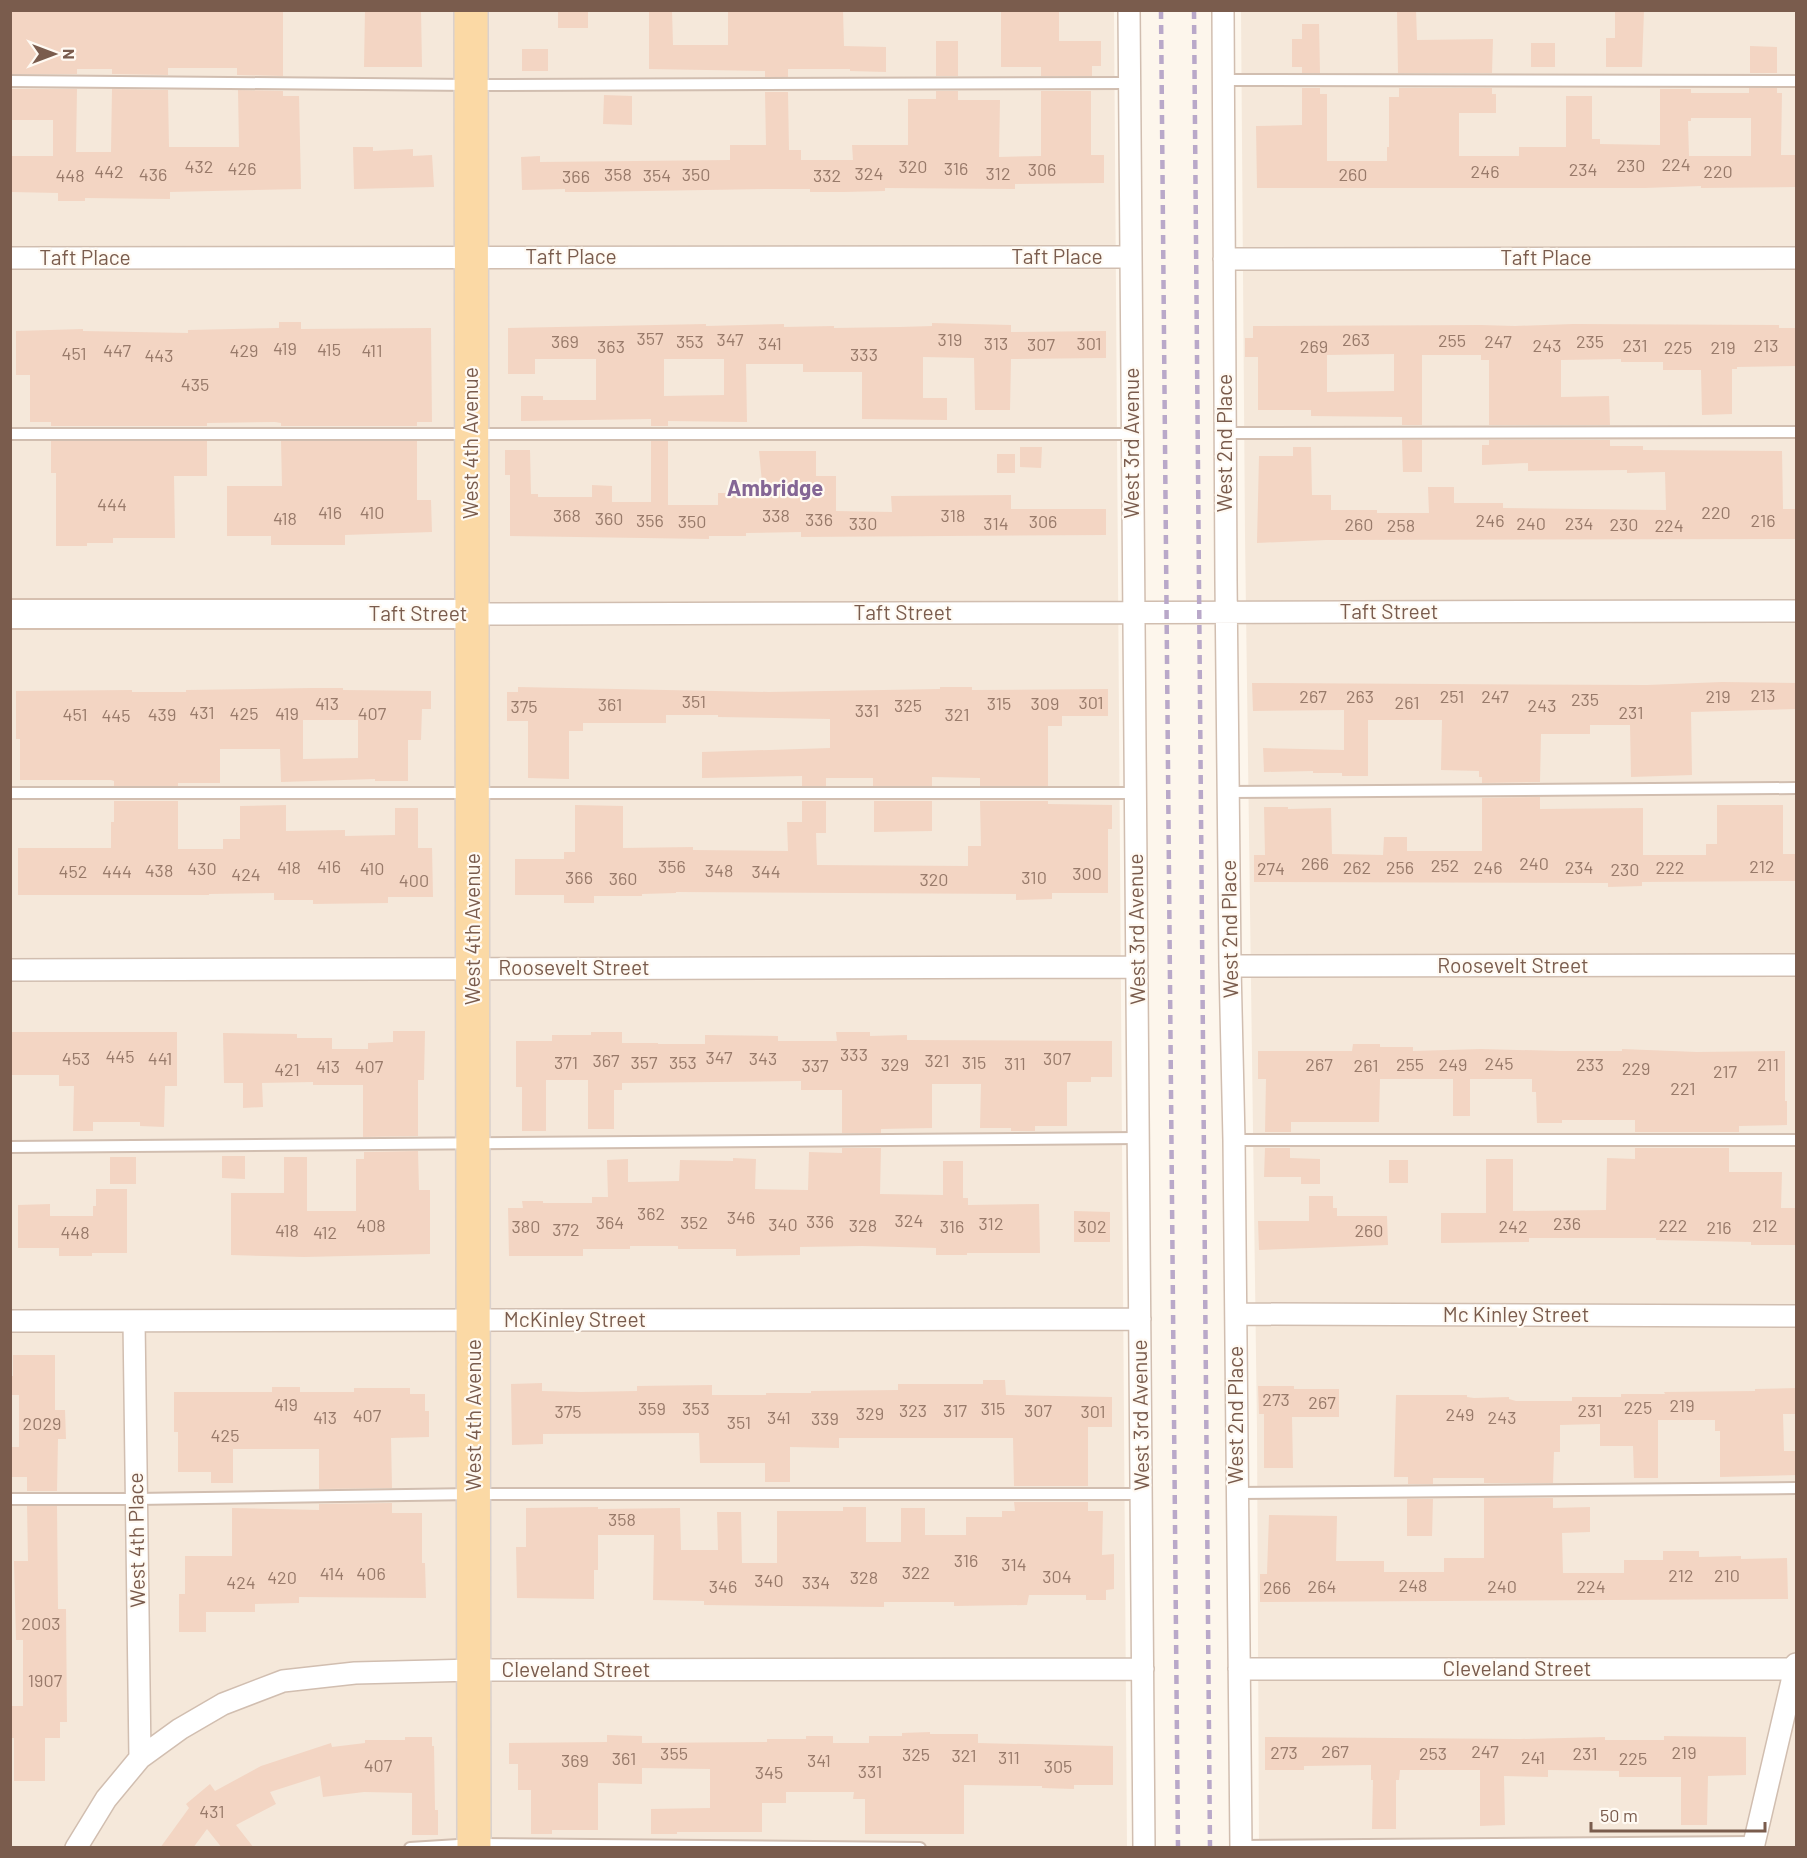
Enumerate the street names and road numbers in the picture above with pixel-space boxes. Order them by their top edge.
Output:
street label: Taft Place [525,243,617,268]
street label: Taft Place [1011,243,1103,268]
street label: Taft Place [39,244,131,269]
street label: Taft Place [1500,244,1592,269]
street label: West 4th Avenue [457,367,482,519]
street label: West 3rd Avenue [1118,367,1143,519]
street label: West 2nd Place [1211,374,1236,512]
street label: Taft Street [1340,598,1438,623]
street label: Taft Street [854,599,952,624]
street label: Taft Street [369,600,467,625]
street label: West 4th Avenue [459,853,484,1005]
street label: West 3rd Avenue [1122,853,1149,1005]
street label: West 2nd Place [1215,860,1242,998]
street label: Roosevelt Street [1437,952,1589,977]
street label: Roosevelt Street [498,954,650,979]
street label: Mc Kinley Street [1443,1301,1589,1326]
street label: McKinley Street [504,1306,646,1331]
street label: West 4th Avenue [460,1339,485,1491]
street label: West 3rd Avenue [1126,1339,1153,1491]
street label: West 2nd Place [1222,1346,1247,1484]
street label: West 4th Place [122,1472,149,1608]
street label: Cleveland Street [1442,1655,1592,1680]
street label: Cleveland Street [501,1656,651,1681]

